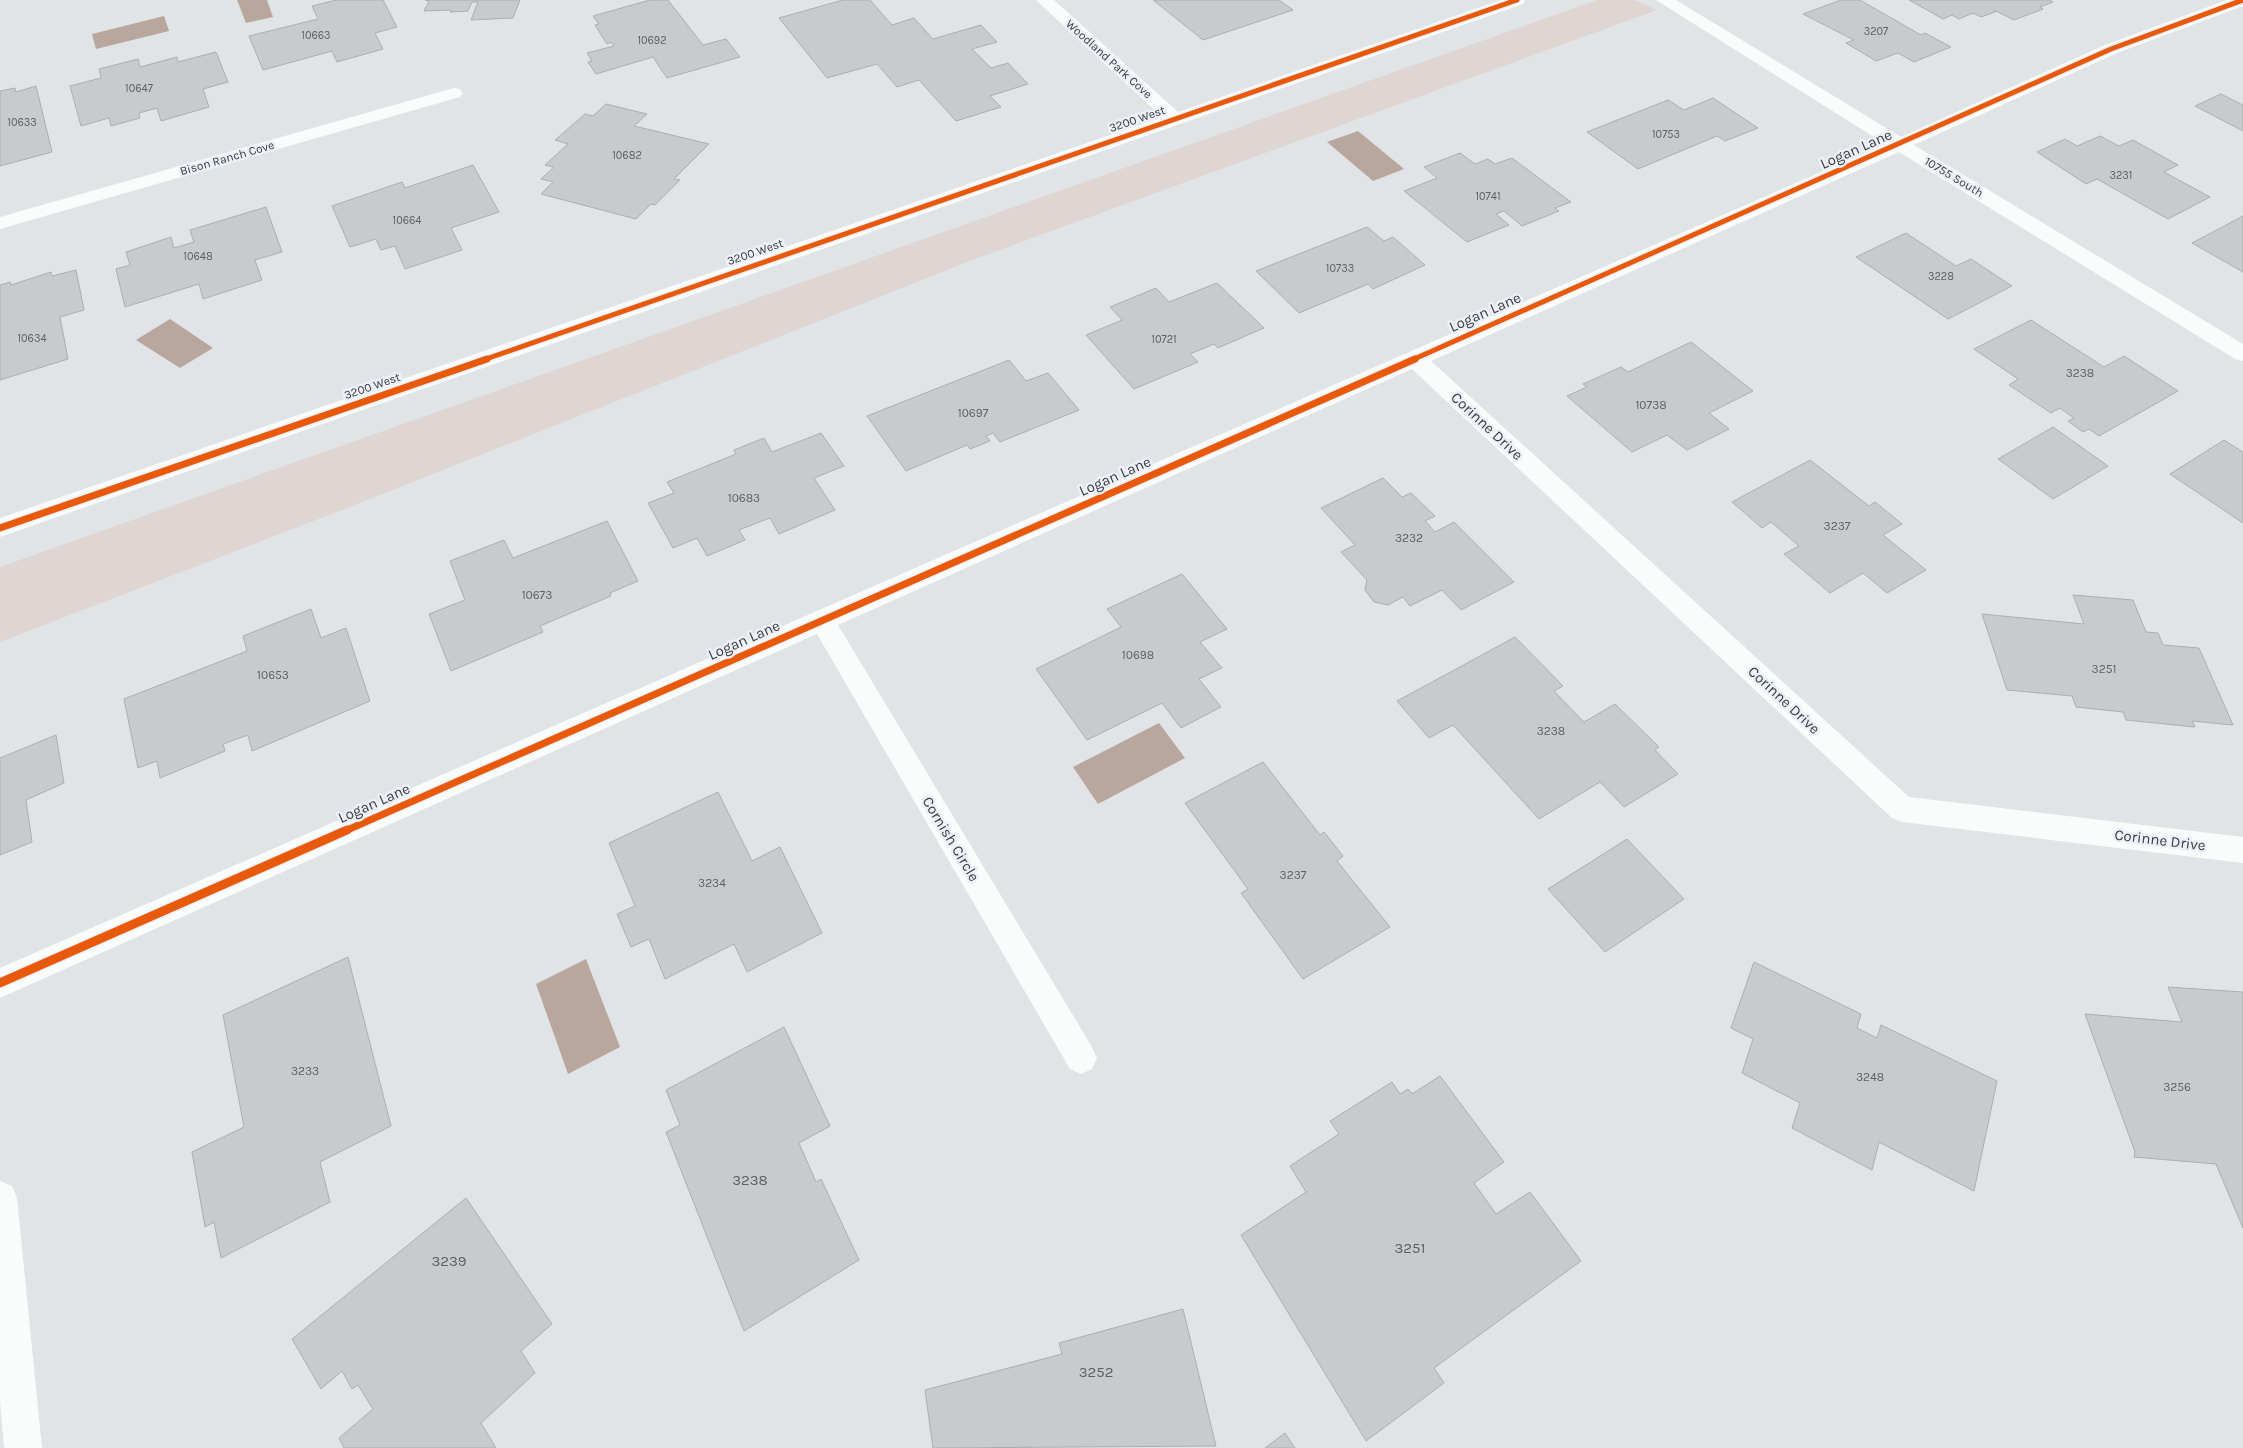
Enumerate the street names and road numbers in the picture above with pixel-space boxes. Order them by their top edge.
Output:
street label: Woodland Park Cove [1063,17,1155,101]
street label: 3200 West [1107,103,1167,135]
street label: Logan Lane [1817,125,1895,173]
street label: Bison Ranch Cove [178,138,276,178]
street label: 10755 South [1922,154,1986,200]
street label: 3200 West [725,236,785,268]
street label: Logan Lane [1446,288,1524,336]
street label: 3200 West [342,370,402,402]
street label: Corinne Drive [1447,388,1527,464]
street label: Logan Lane [1076,452,1154,500]
street label: Logan Lane [705,616,783,664]
street label: Corinne Drive [1744,662,1824,738]
street label: Logan Lane [335,779,413,827]
street label: Cornish Circle [919,793,983,885]
street label: Corinne Drive [2113,825,2207,855]

